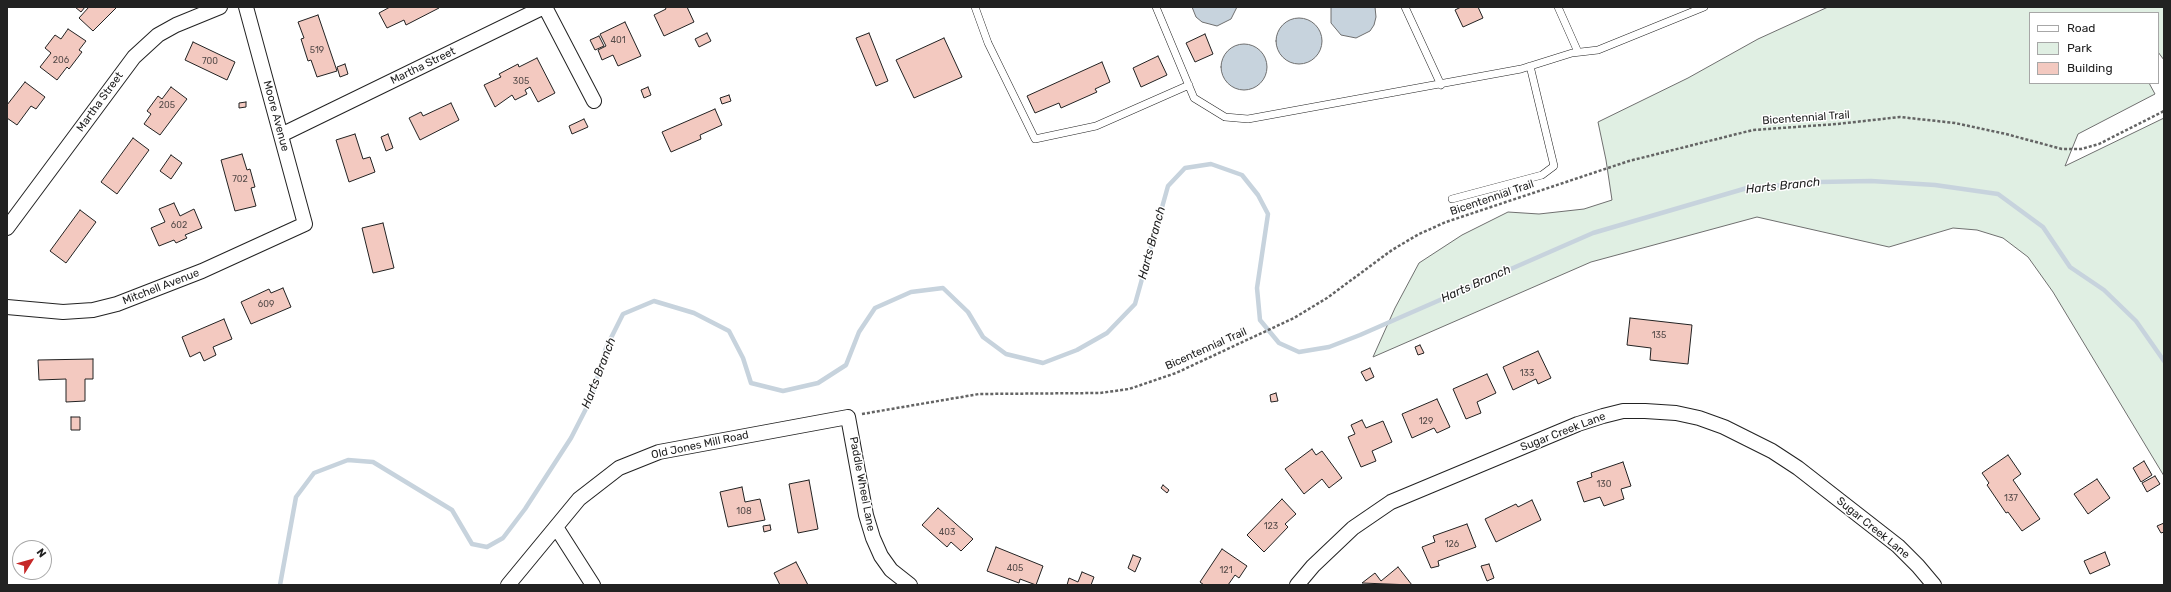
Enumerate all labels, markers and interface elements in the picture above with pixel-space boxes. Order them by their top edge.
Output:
legend [2029,12,2159,84]
text: Road [2067,21,2095,35]
house number: 401 [610,35,626,45]
text: Park [2067,41,2092,55]
house number: 519 [310,45,324,55]
street label: Martha Street [388,45,458,87]
house number: 206 [53,55,69,65]
house number: 700 [202,56,218,66]
text: Building [2067,61,2113,75]
street label: Martha Street [74,70,126,134]
house number: 305 [513,76,529,86]
street label: Moore Avenue [260,79,292,153]
house number: 205 [159,100,175,110]
street label: Bicentennial Trail [1762,108,1850,128]
house number: 702 [232,174,248,184]
water label: Harts Branch [1745,175,1821,197]
street label: Bicentennial Trail [1448,177,1536,219]
water label: Harts Branch [1135,205,1169,281]
house number: 602 [171,220,187,230]
water label: Harts Branch [1439,262,1513,306]
street label: Mitchell Avenue [121,266,201,308]
house number: 609 [258,299,274,309]
street label: Bicentennial Trail [1163,325,1249,373]
house number: 135 [1652,330,1666,340]
water label: Harts Branch [579,336,619,410]
house number: 133 [1520,368,1534,378]
street label: Sugar Creek Lane [1519,410,1607,454]
house number: 129 [1419,416,1433,426]
street label: Old Jones Mill Road [650,428,750,462]
street label: Paddle Wheel Lane [846,436,878,532]
house number: 130 [1597,479,1611,489]
house number: 137 [2004,493,2018,503]
street label: Sugar Creek Lane [1834,495,1912,561]
house number: 108 [736,506,752,516]
house number: 123 [1264,521,1278,531]
house number: 403 [939,527,955,537]
house number: 126 [1445,539,1459,549]
north arrow [12,540,52,580]
text: N [34,546,49,560]
house number: 405 [1007,563,1023,573]
house number: 121 [1220,565,1232,575]

